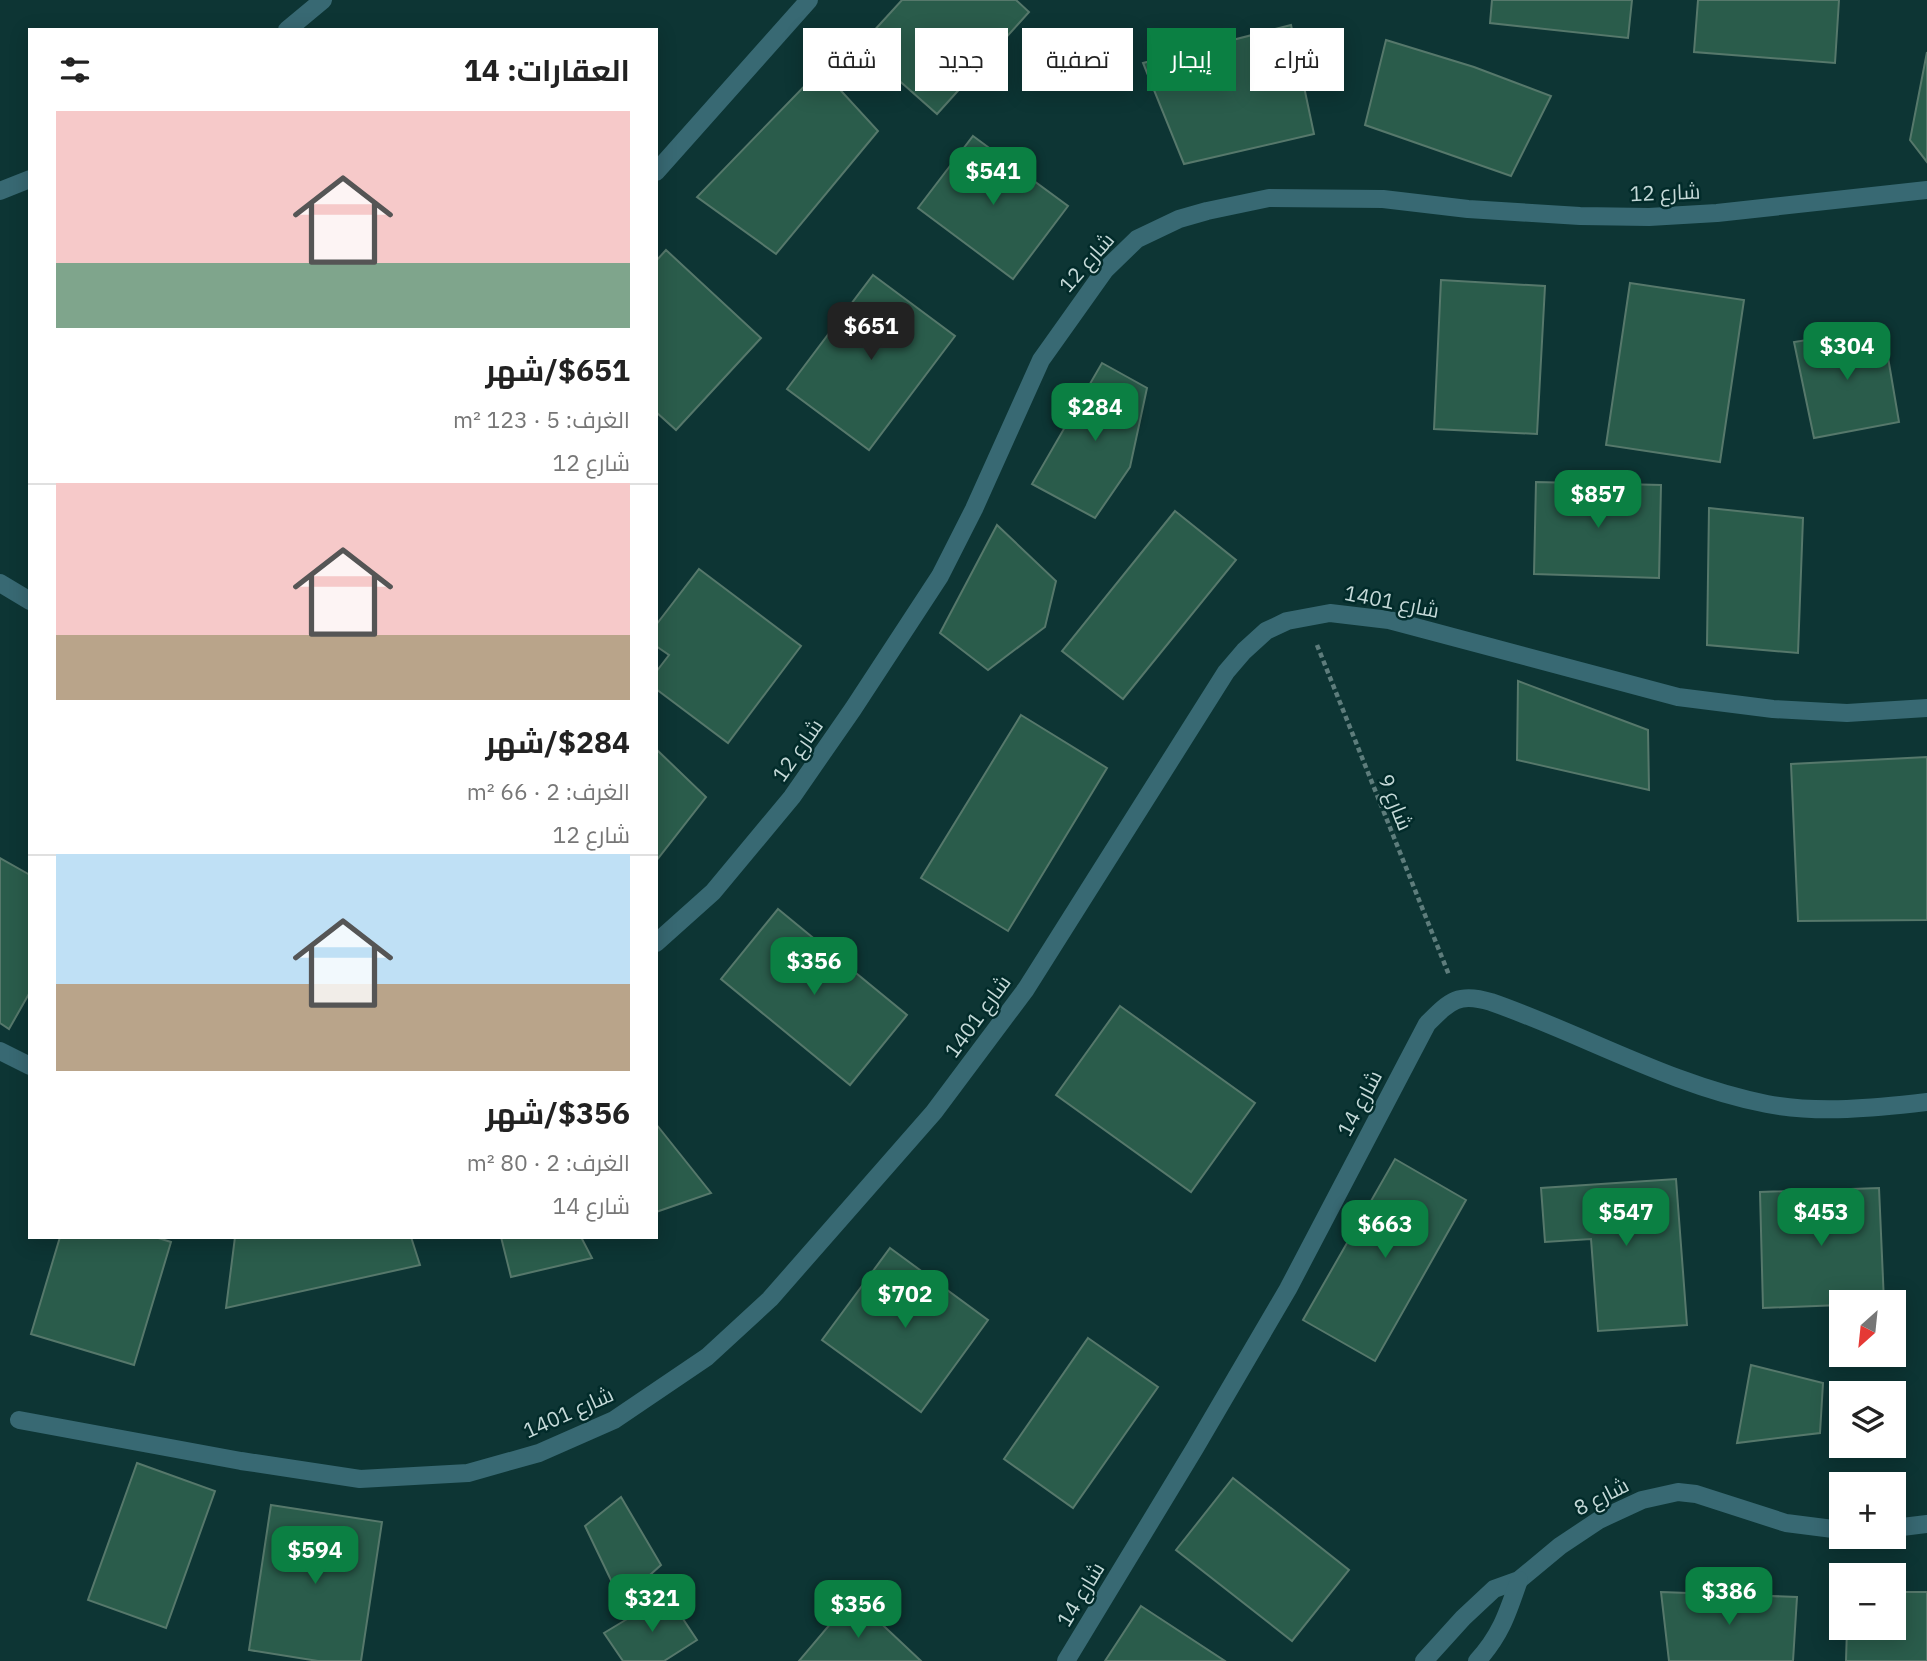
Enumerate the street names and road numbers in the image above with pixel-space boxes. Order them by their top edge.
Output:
street label: شارع 12 [1629,177,1701,208]
street label: شارع 12 [1052,226,1121,299]
street label: شارع 1401 [1342,578,1442,625]
street label: شارع 12 [765,713,830,788]
street label: شارع 9 [1371,770,1420,835]
street label: شارع 1401 [937,969,1017,1064]
street label: شارع 14 [1330,1065,1389,1141]
street label: شارع 1401 [518,1380,618,1445]
street label: شارع 8 [1569,1470,1634,1523]
street label: شارع 14 [1050,1556,1111,1632]

